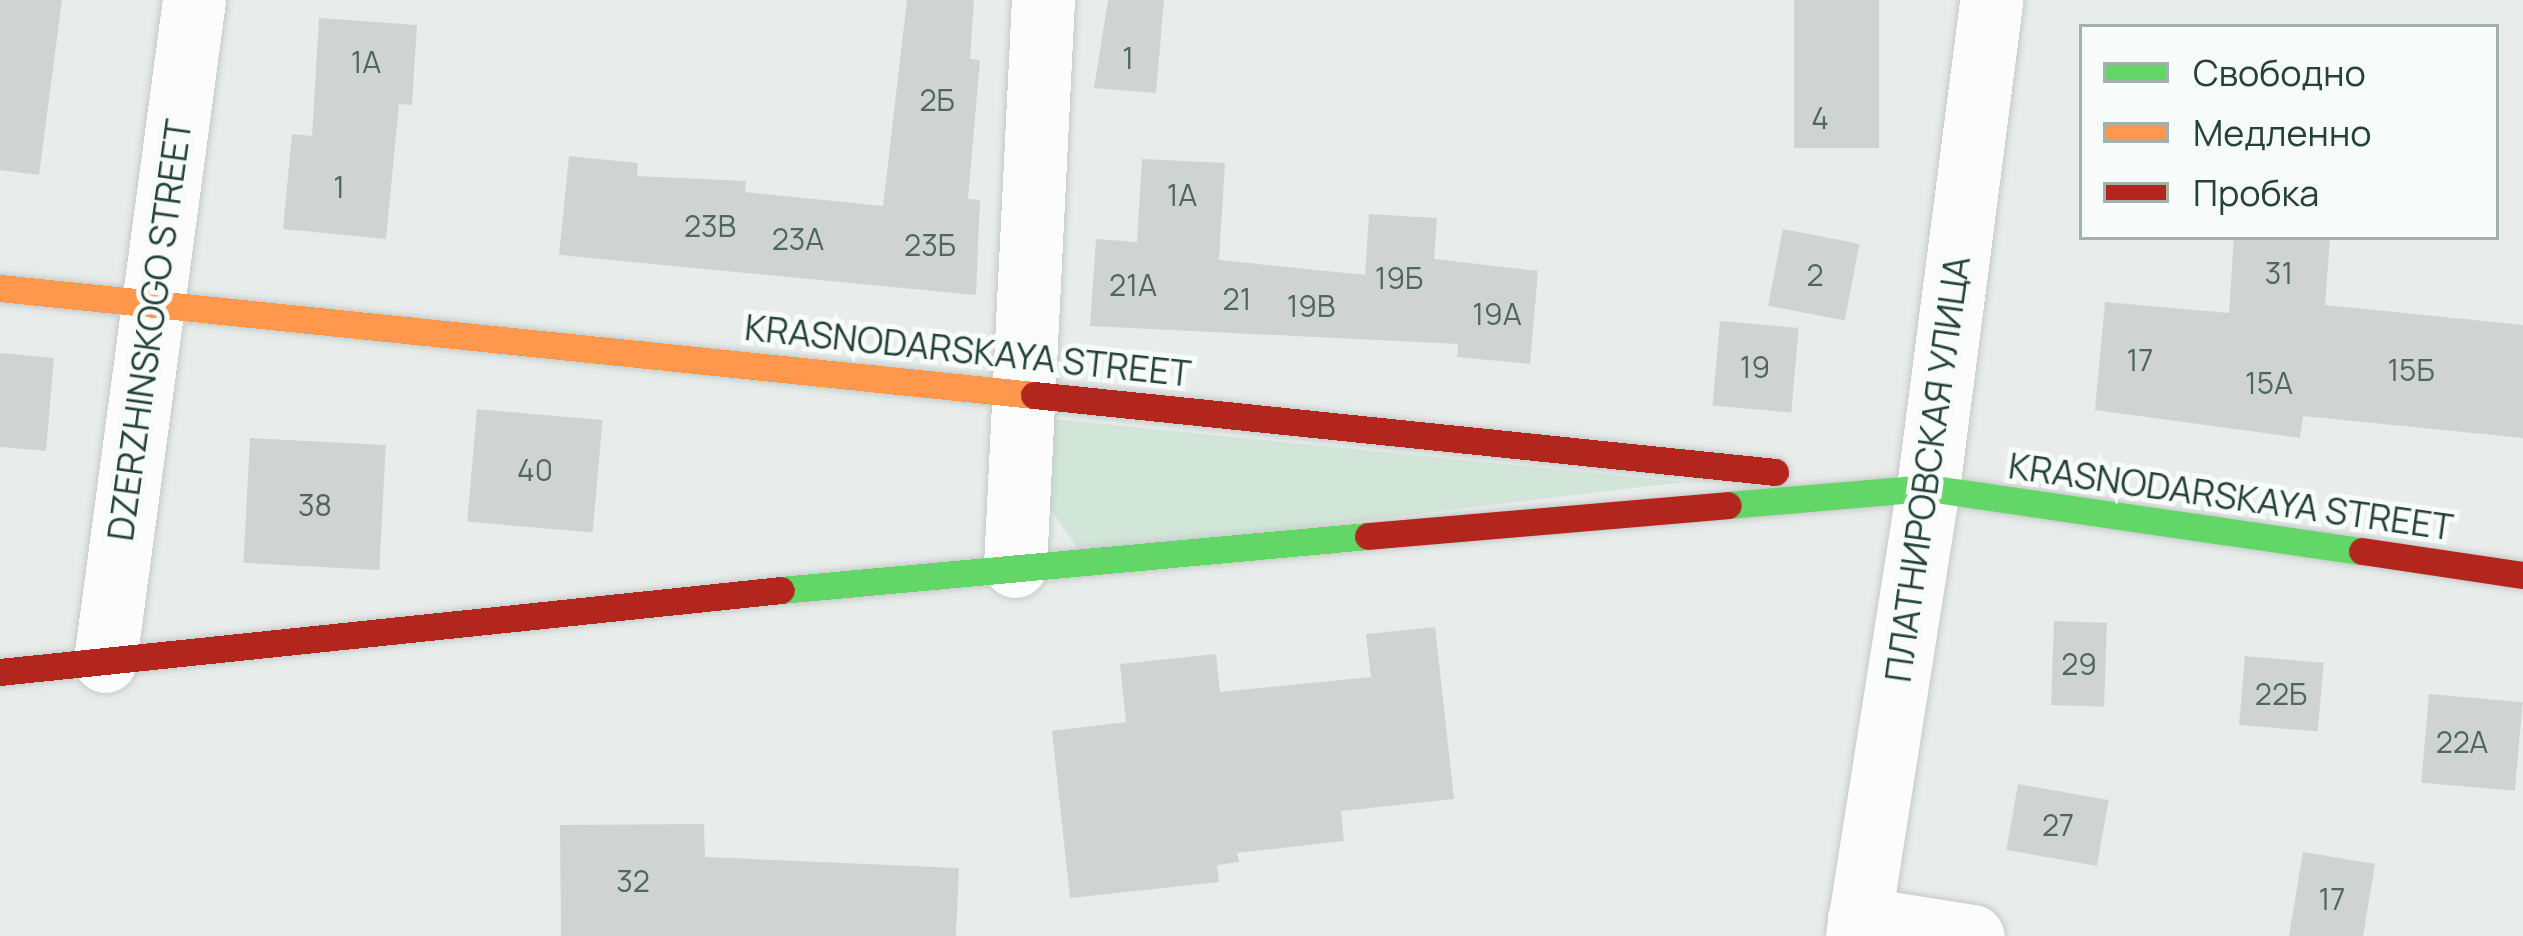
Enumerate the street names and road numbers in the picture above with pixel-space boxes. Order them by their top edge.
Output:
street label: DZERZHINSKOGO STREET [98,117,200,543]
street label: ПЛАТНИРОВСКАЯ УЛИЦА [1876,253,1978,685]
street label: KRASNODARSKAYA STREET [743,305,1193,395]
street label: KRASNODARSKAYA STREET [2006,443,2456,549]

